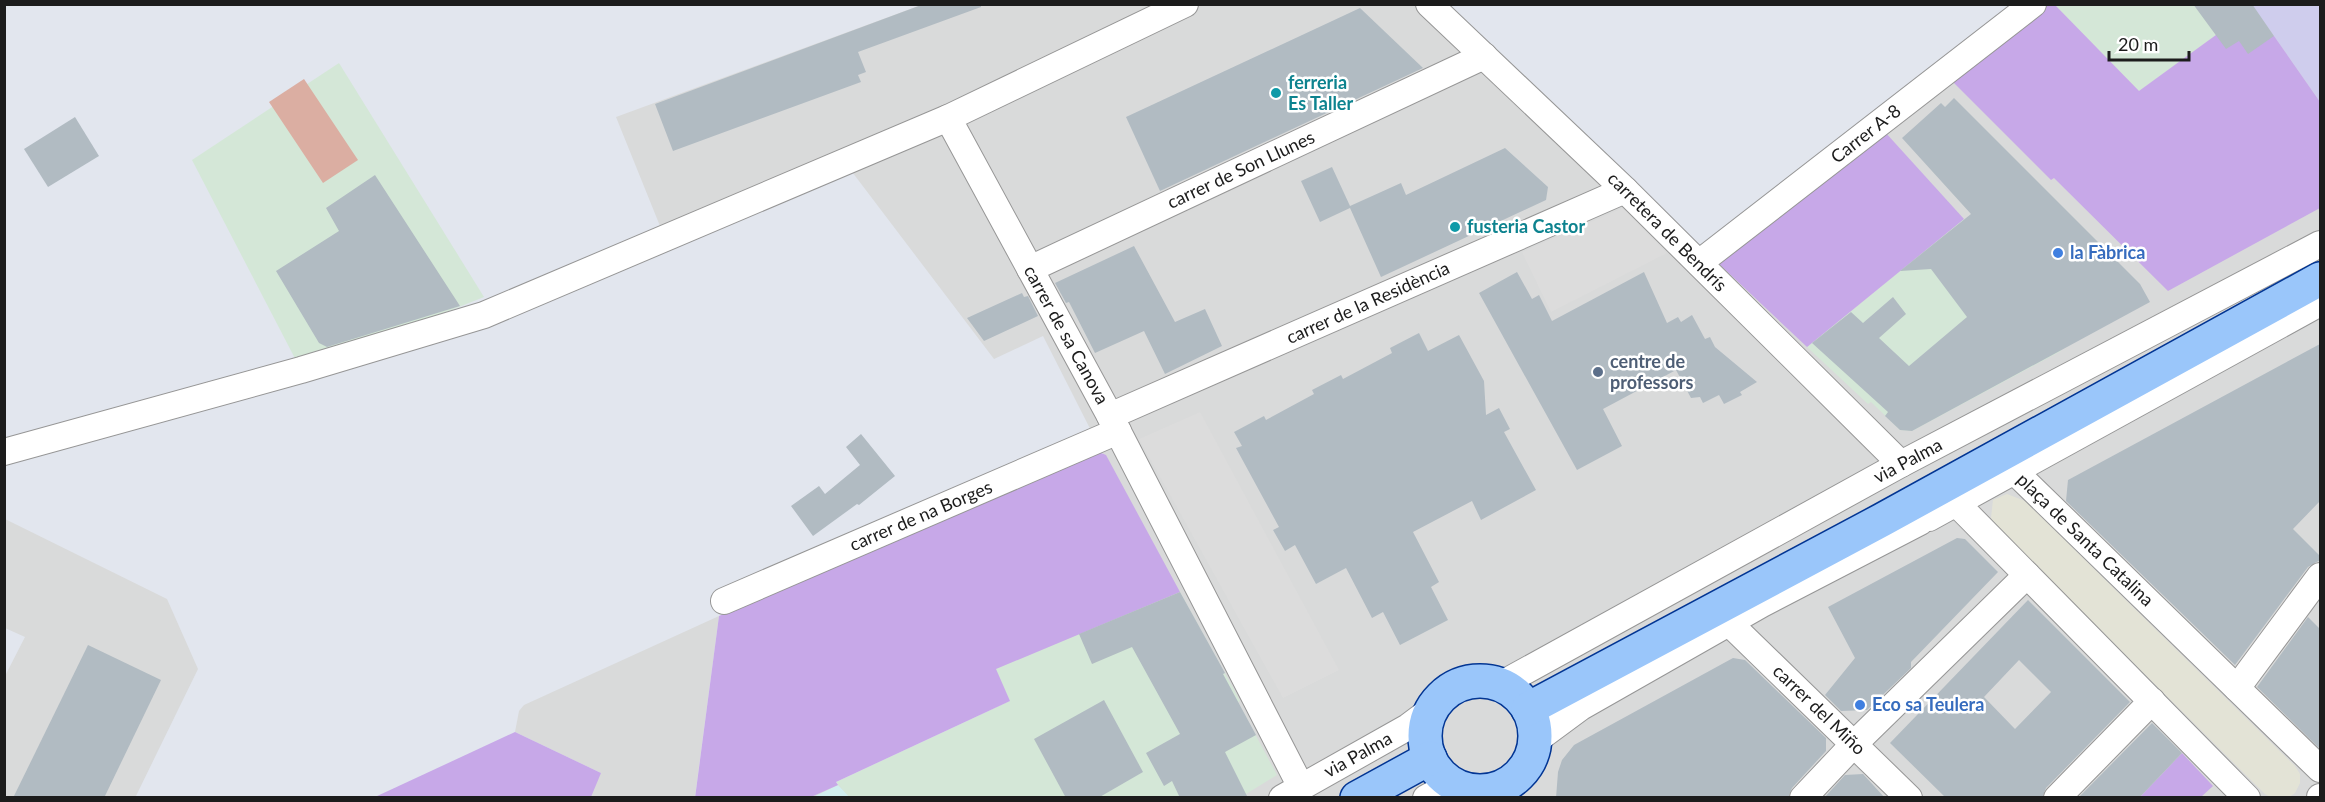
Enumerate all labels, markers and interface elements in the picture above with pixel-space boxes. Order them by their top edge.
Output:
scale bar [2109,24,2188,62]
text: 20 m [2118,33,2158,55]
place label: ferreria Es Taller [1288,71,1353,114]
marker: ferreria Es Taller [1269,86,1283,100]
street label: Carrer A-8 [1826,99,1905,167]
street label: carrer de Son Llunes [1163,125,1318,213]
street label: carretera de Bendrís [1604,167,1732,296]
place label: fusteria Castor [1467,215,1585,237]
marker: fusteria Castor [1448,220,1462,234]
place label: la Fàbrica [2070,241,2145,263]
marker: la Fàbrica [2051,246,2065,260]
street label: carrer de la Residència [1283,256,1453,348]
street label: carrer de sa Canova [1020,261,1114,408]
place label: centre de professors [1610,350,1693,393]
marker: centre de professors [1591,365,1605,379]
street label: via Palma [1869,433,1946,487]
street label: plaça de Santa Catalina [2013,468,2159,610]
street label: carrer de na Borges [846,475,995,555]
street label: carrer del Miño [1769,660,1871,759]
place label: Eco sa Teulera [1872,693,1984,715]
marker: Eco sa Teulera [1853,698,1867,712]
street label: via Palma [1320,726,1395,782]

